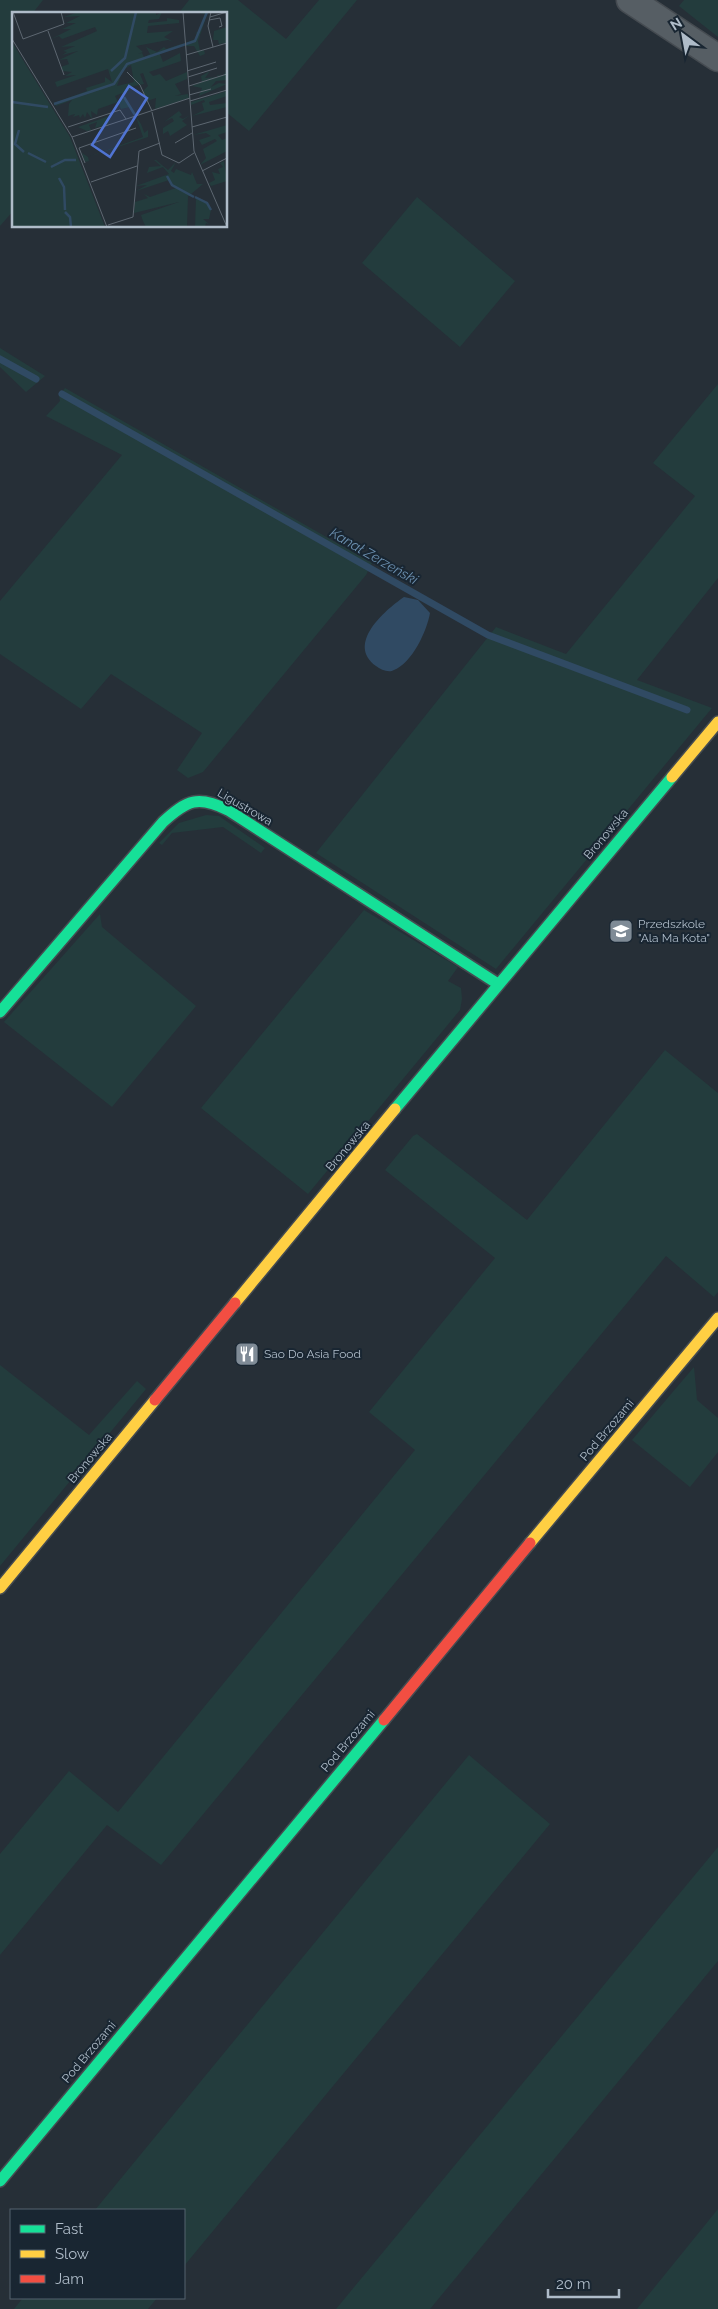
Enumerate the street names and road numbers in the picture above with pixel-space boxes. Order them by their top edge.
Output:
street label: Ligustrowa [215,786,275,828]
street label: Bronowska [581,806,631,862]
street label: Bronowska [323,1118,373,1174]
street label: Pod Brzozami [577,1396,637,1464]
street label: Bronowska [65,1430,115,1486]
street label: Pod Brzozami [318,1707,378,1775]
street label: Pod Brzozami [59,2018,119,2086]

